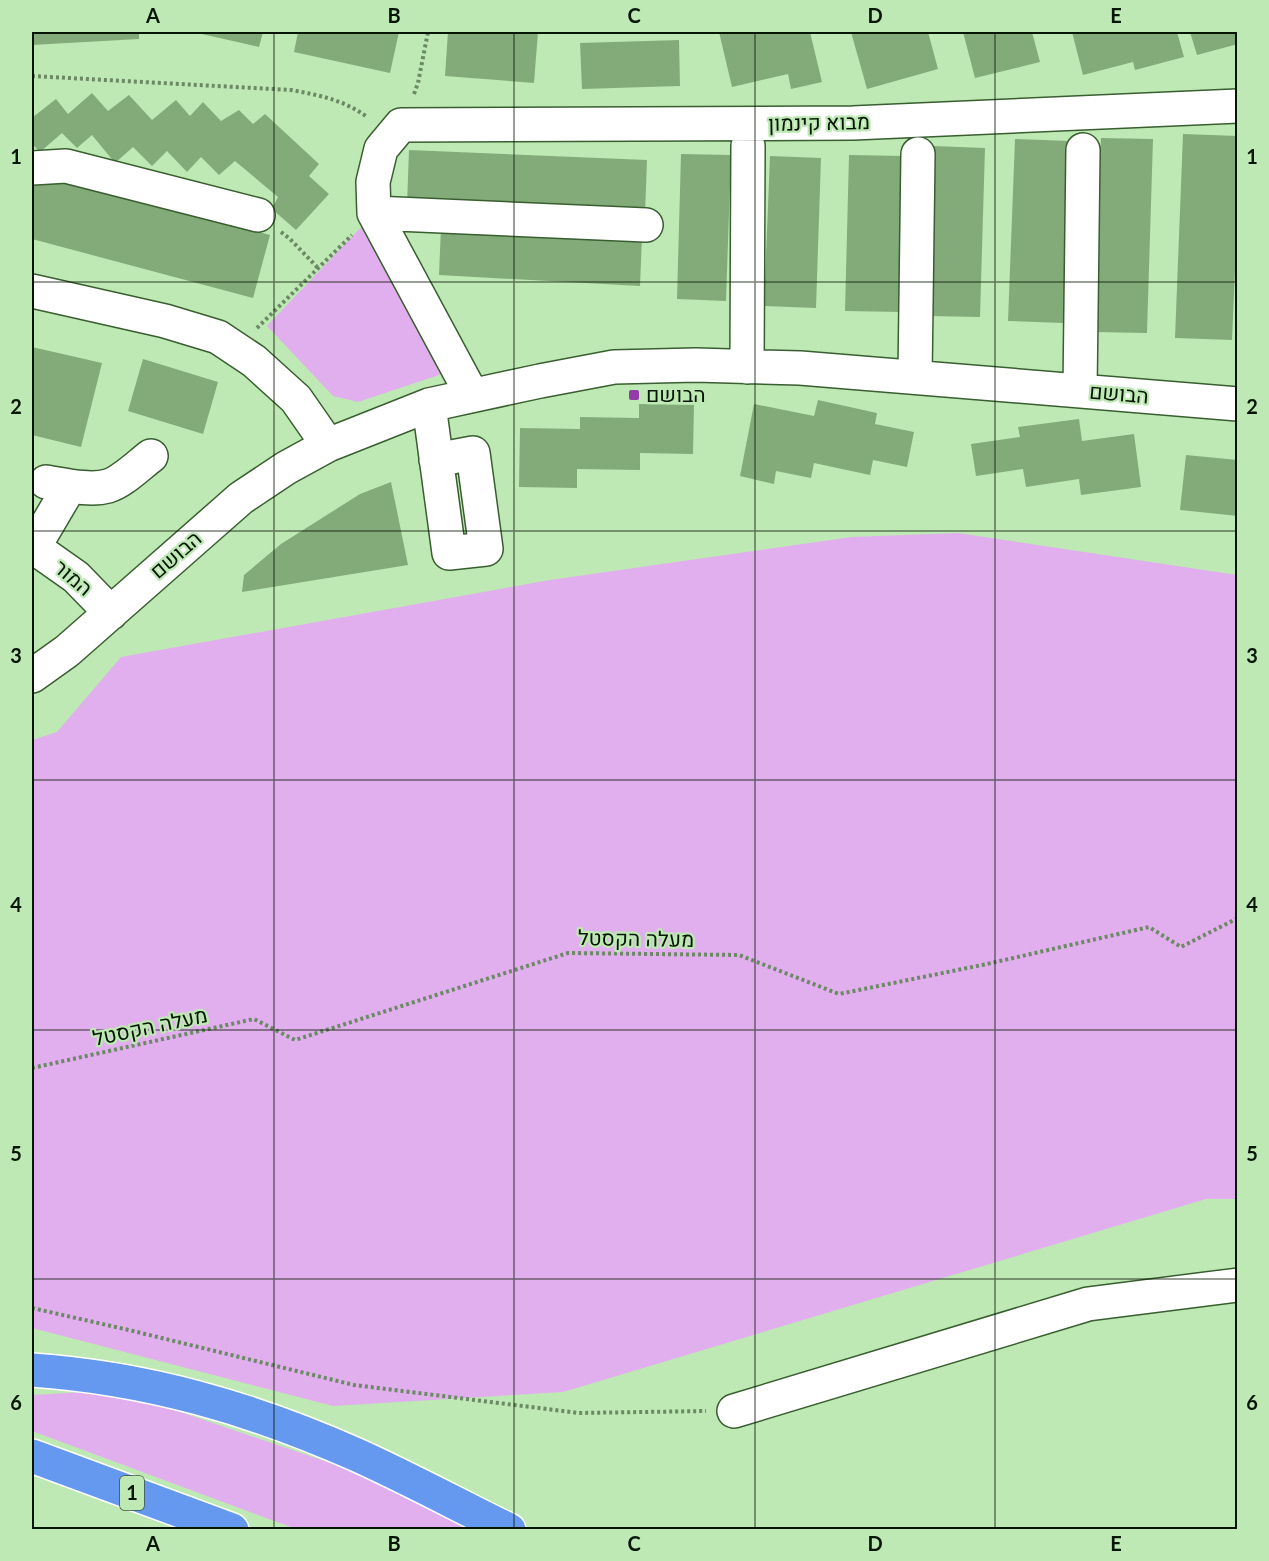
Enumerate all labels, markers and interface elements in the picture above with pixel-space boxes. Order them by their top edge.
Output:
text: A [145,3,160,27]
text: B [387,3,401,27]
text: C [627,3,641,27]
text: D [867,3,883,27]
text: E [1110,3,1122,27]
street label: מבוא קינמון [768,108,870,135]
text: 1 [10,144,22,168]
text: 1 [1246,144,1258,168]
street label: הבושם [1088,377,1150,408]
place label: הבושם [646,381,706,406]
marker: הבושם [627,388,641,402]
text: 2 [10,394,22,418]
text: 2 [1246,394,1258,418]
street label: הבושם [144,525,206,583]
street label: המור [50,554,98,600]
text: 3 [10,643,22,667]
text: 3 [1246,643,1258,667]
text: 4 [10,892,22,916]
text: 4 [1246,892,1258,916]
street label: מעלה הקסטל [578,924,694,951]
street label: מעלה הקסטל [90,1001,209,1050]
text: 5 [10,1141,22,1165]
text: 5 [1246,1141,1258,1165]
text: 6 [10,1390,22,1414]
text: 6 [1246,1390,1258,1414]
road number: 1 [120,1476,144,1510]
text: A [145,1531,160,1555]
text: B [387,1531,401,1555]
text: C [627,1531,641,1555]
text: D [867,1531,883,1555]
text: E [1110,1531,1122,1555]

